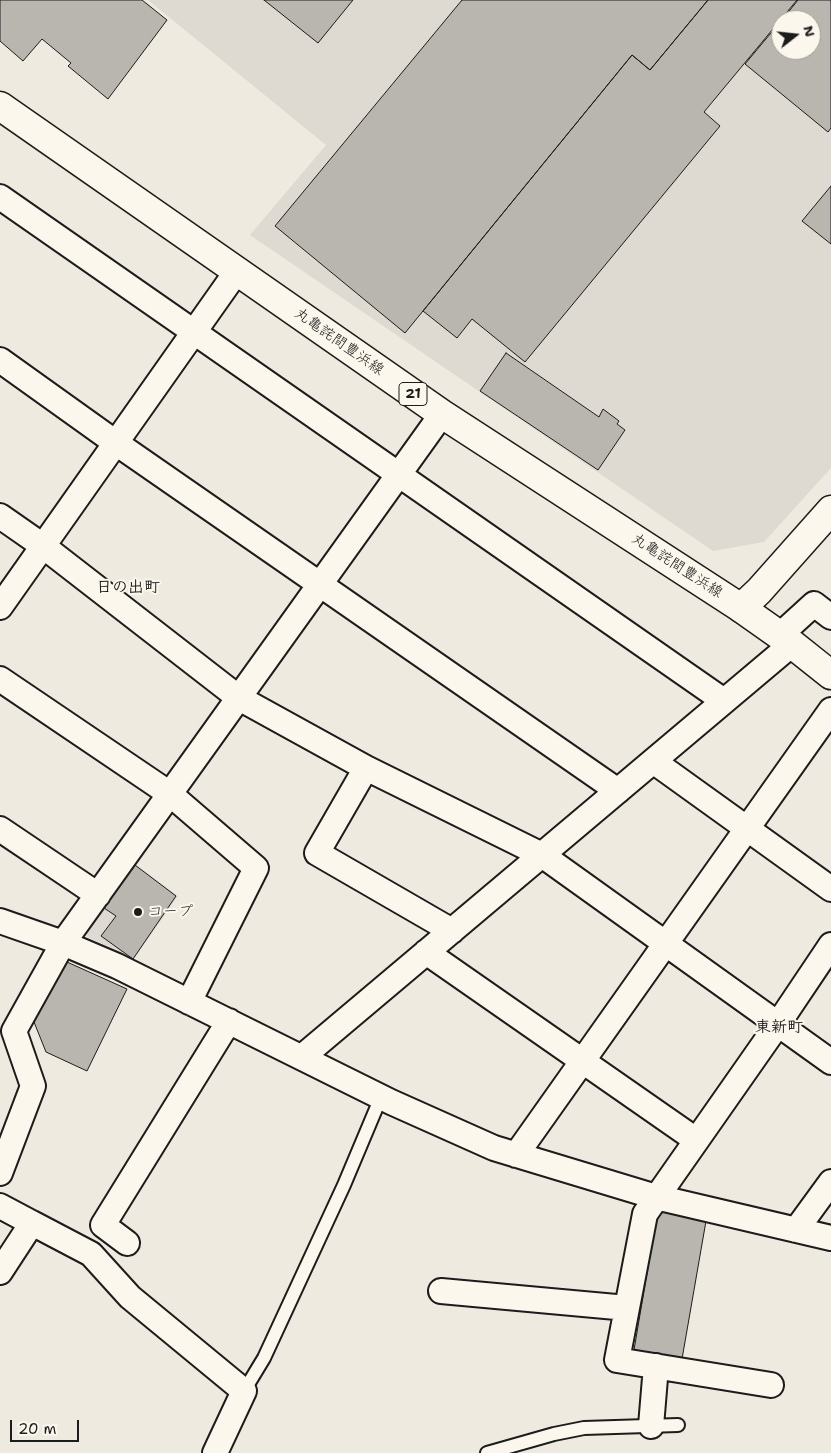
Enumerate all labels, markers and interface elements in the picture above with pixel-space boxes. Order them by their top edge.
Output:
north arrow [771,10,821,60]
text: N [799,23,820,39]
street label: 丸亀詫間豊浜線 [291,305,387,379]
road number: 21 [399,382,427,406]
street label: 丸亀詫間豊浜線 [628,530,726,602]
district label: 日の出町 [96,578,160,598]
place label: コープ [148,903,193,921]
marker: コープ [132,906,144,918]
district label: 東新町 [755,1018,803,1038]
scale bar [12,1410,81,1442]
text: 20 m [18,1419,57,1439]

